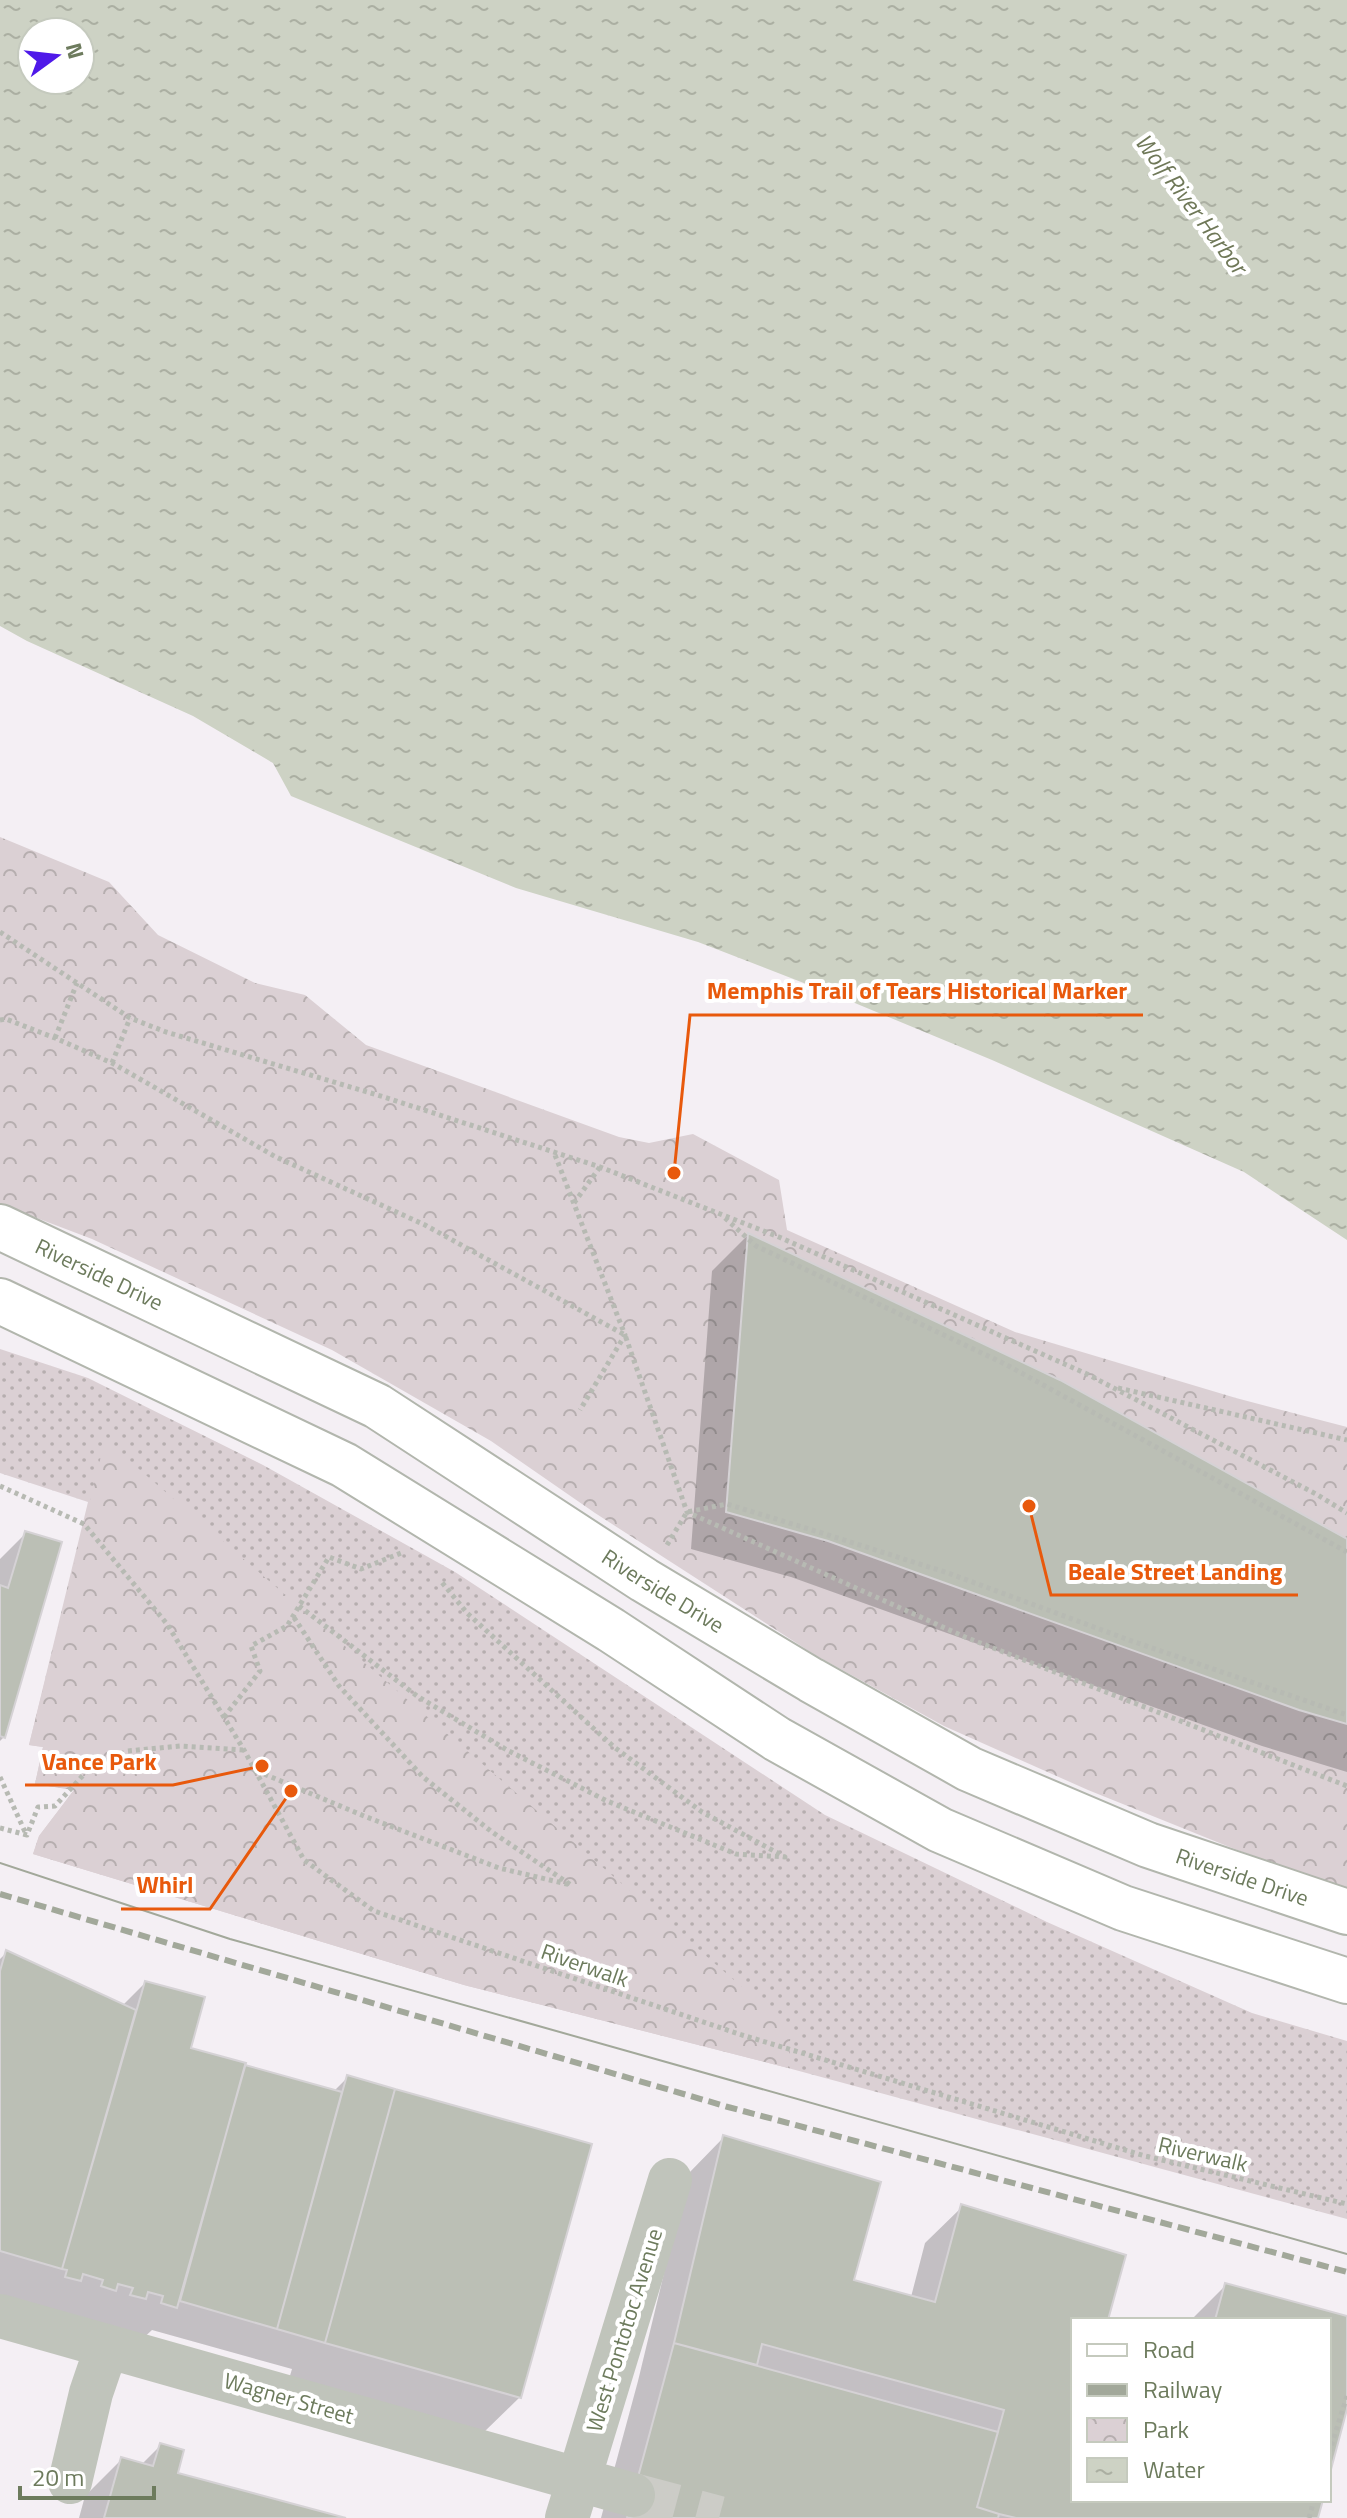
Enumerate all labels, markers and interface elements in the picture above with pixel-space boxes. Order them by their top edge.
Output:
north arrow [16,16,96,96]
text: N [57,39,94,63]
water label: Wolf River Harbor [1127,126,1259,284]
callout: Memphis Trail of Tears Historical Marker [690,967,1143,1015]
text: Memphis Trail of Tears Historical Marker [707,972,1127,1008]
street label: Riverside Drive [30,1229,169,1319]
street label: Riverside Drive [595,1540,731,1641]
callout: Beale Street Landing [1051,1547,1298,1595]
text: Beale Street Landing [1068,1553,1282,1589]
callout: Vance Park [25,1737,173,1785]
text: Vance Park [41,1743,157,1779]
street label: Riverside Drive [1171,1839,1313,1915]
callout: Whirl [121,1861,210,1909]
text: Whirl [136,1866,194,1902]
street label: Riverwalk [537,1934,634,1996]
street label: Riverwalk [1155,2127,1251,2181]
street label: West Pontotoc Avenue [577,2224,671,2436]
legend [1071,2318,1331,2502]
text: Road [1143,2331,1195,2367]
street label: Wagner Street [220,2363,358,2433]
text: Railway [1143,2371,1223,2407]
text: Park [1143,2411,1189,2447]
scale bar [20,2450,154,2500]
text: Water [1143,2451,1205,2487]
text: 20 m [32,2459,84,2495]

